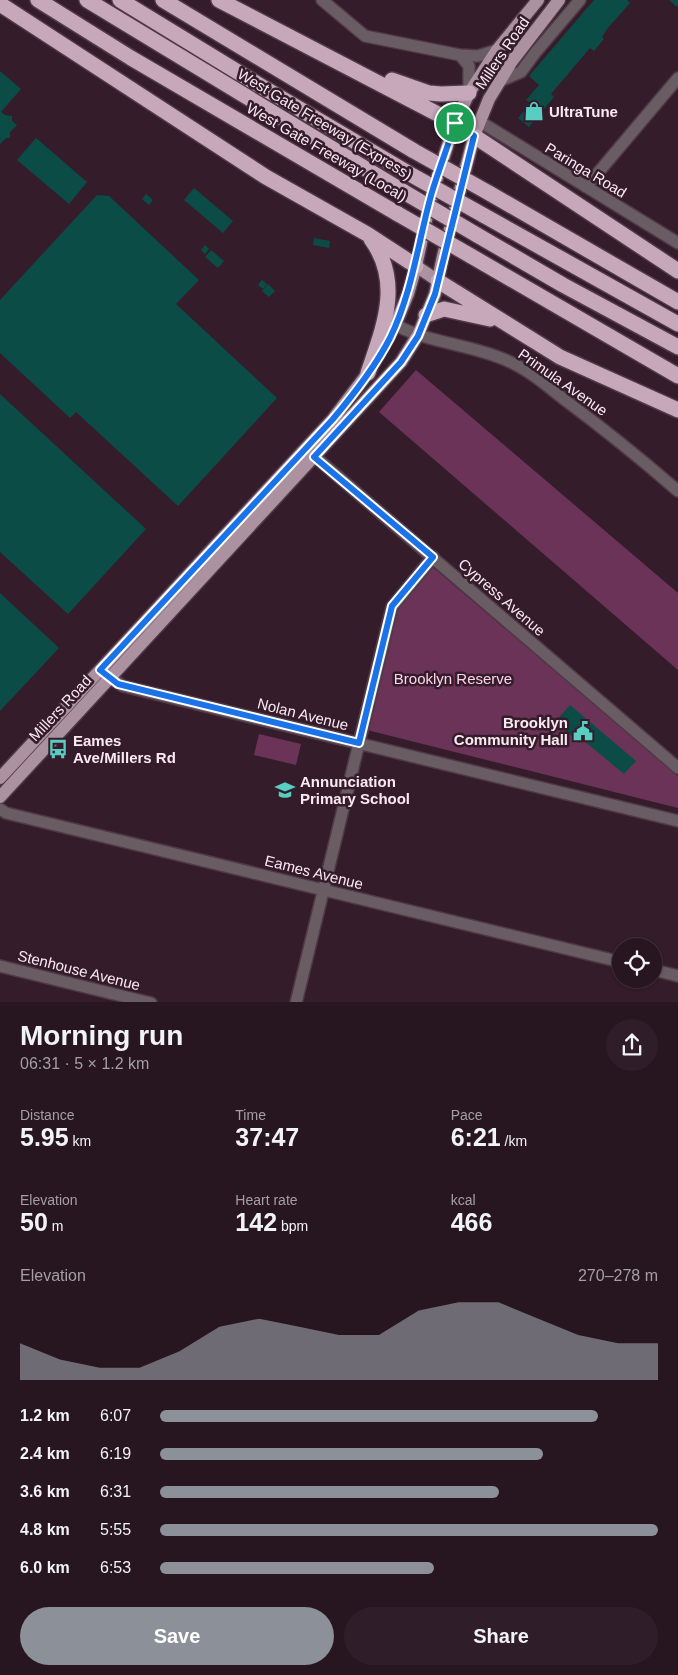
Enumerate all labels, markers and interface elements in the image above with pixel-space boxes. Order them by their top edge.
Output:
street label: Millers Road [472,14,532,92]
street label: West Gate Freeway (Express) [235,65,415,183]
street label: West Gate Freeway (Local) [244,99,410,205]
shop icon: UltraTune [523,100,545,122]
pin [434,102,476,144]
place label: UltraTune [549,103,618,120]
icon: arrive [441,109,469,137]
street label: Paringa Road [542,139,630,201]
street label: Primula Avenue [515,345,611,419]
street label: Cypress Avenue [455,555,549,639]
park label: Brooklyn Reserve [394,670,512,687]
street label: Millers Road [25,672,95,744]
street label: Nolan Avenue [256,694,350,734]
place label: Brooklyn Community Hall [454,714,568,748]
public building icon: Brooklyn Community Hall [572,720,594,742]
place label: Eames Ave/Millers Rd [73,732,176,766]
bus stop icon: Eames Ave/Millers Rd [47,738,69,760]
place label: Annunciation Primary School [300,773,410,807]
school or university icon: Annunciation Primary School [274,779,296,801]
street label: Eames Avenue [263,852,365,892]
map controls [612,938,662,988]
button: locate [612,938,662,988]
street label: Stenhouse Avenue [16,947,142,993]
button: share [606,1019,658,1071]
text: Morning run [20,1020,183,1051]
text: 06:31 · 5 × 1.2 km [20,1055,149,1072]
text: Distance [20,1107,74,1123]
text: Time [235,1107,266,1123]
text: Pace [451,1107,483,1123]
text: 5.95 [20,1123,69,1151]
text: 37:47 [235,1123,299,1151]
text: 6:21 [451,1123,501,1151]
text: km [69,1133,91,1149]
text: /km [501,1133,527,1149]
text: Elevation [20,1192,78,1208]
text: Heart rate [235,1192,298,1208]
text: kcal [451,1192,476,1208]
text: 50 [20,1208,48,1236]
text: 142 [235,1208,277,1236]
text: 466 [451,1208,492,1236]
text: m [48,1218,63,1234]
text: bpm [277,1218,308,1234]
text: Elevation [20,1267,86,1284]
text: 270–278 m [578,1267,658,1284]
text: 1.2 km [20,1407,70,1424]
text: 6:07 [100,1407,131,1424]
text: 2.4 km [20,1445,70,1462]
text: 6:19 [100,1445,131,1462]
text: 3.6 km [20,1483,70,1500]
text: 6:31 [100,1483,131,1500]
text: 4.8 km [20,1521,70,1538]
text: 5:55 [100,1521,131,1538]
text: 6.0 km [20,1559,70,1576]
text: 6:53 [100,1559,131,1576]
button: Save [20,1607,334,1665]
button: Share [344,1607,658,1665]

